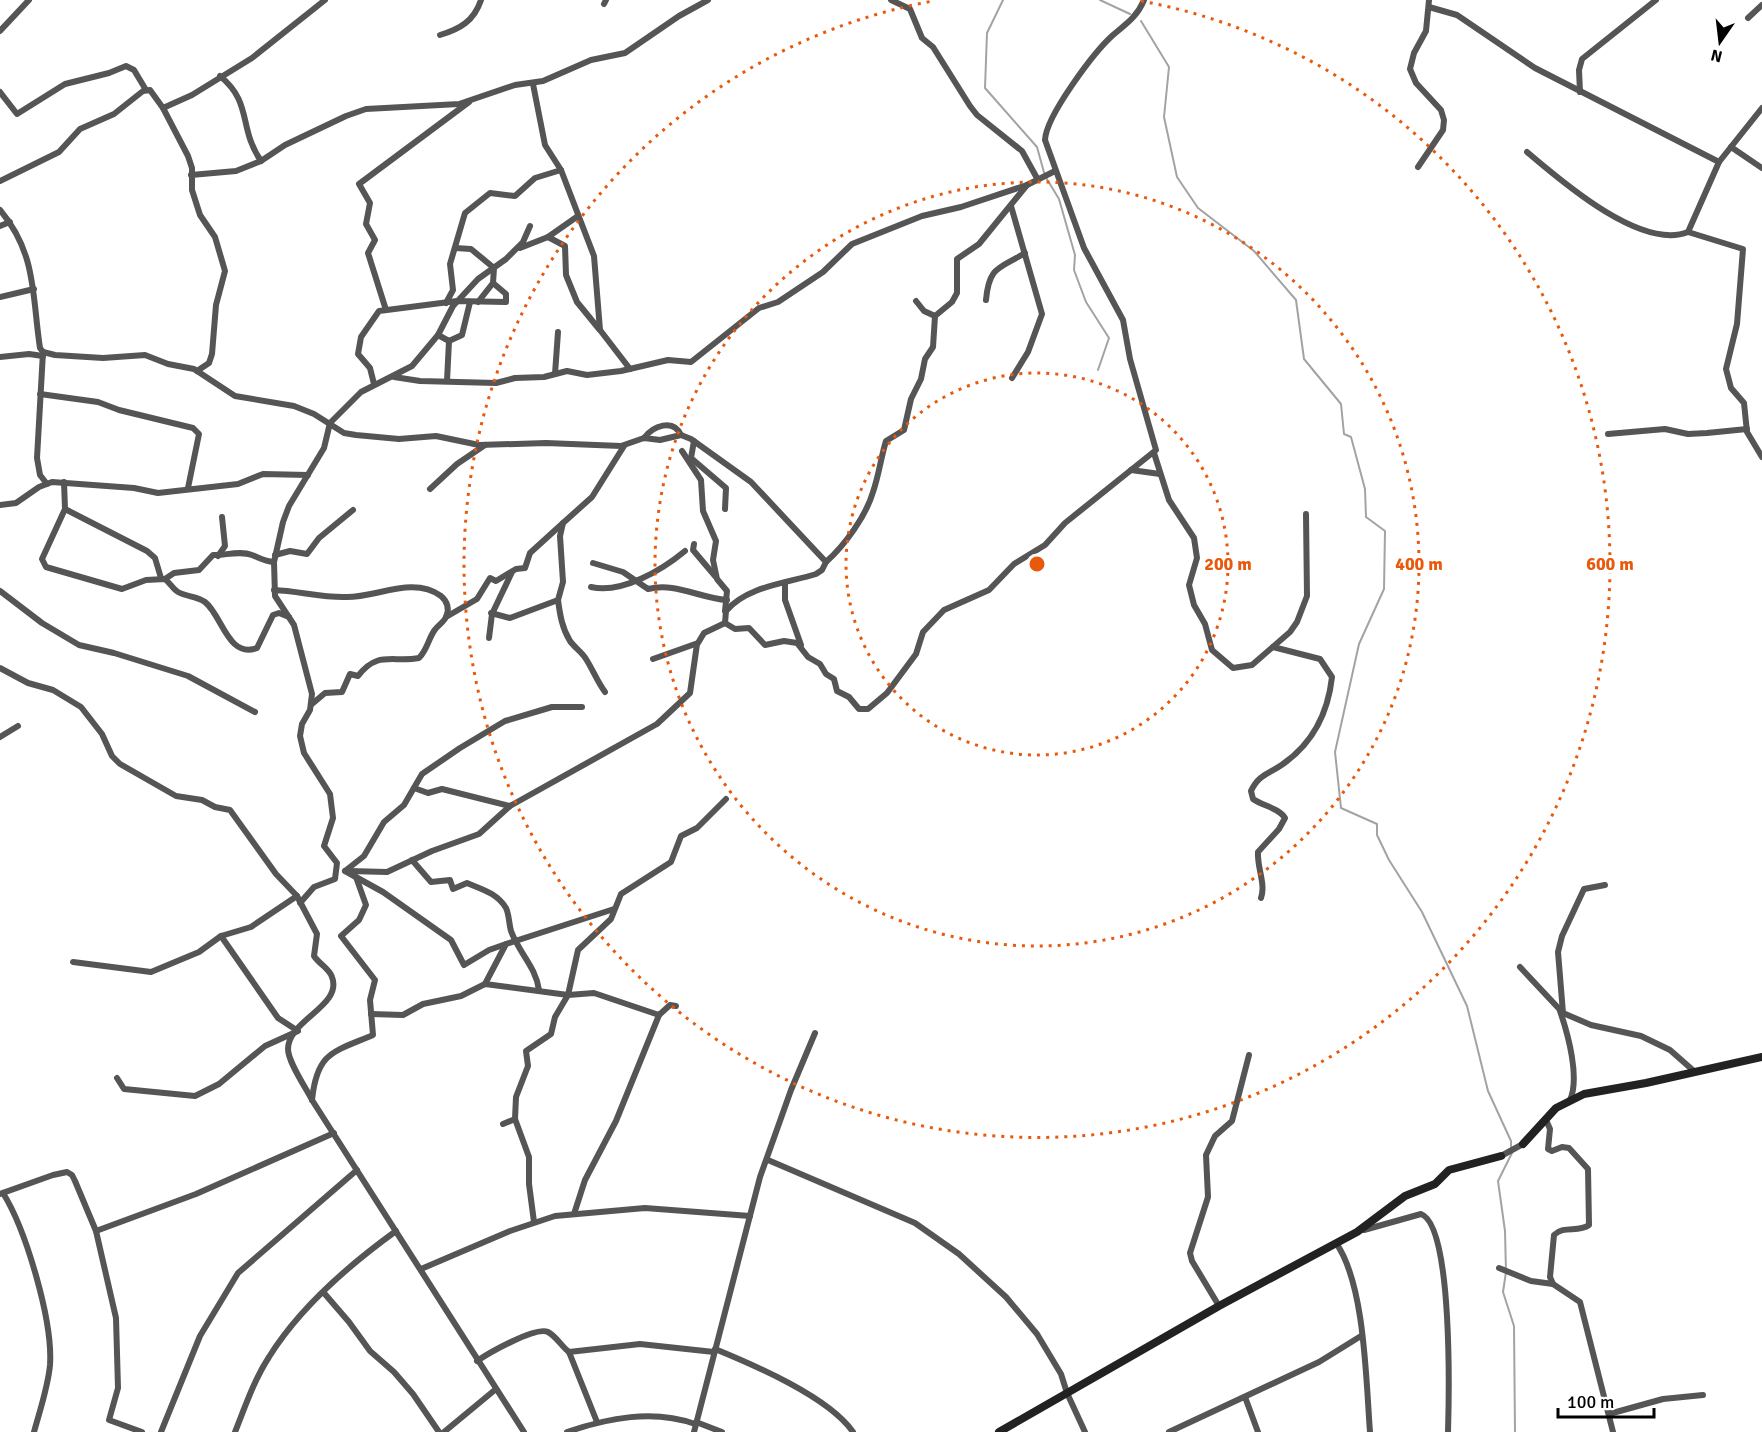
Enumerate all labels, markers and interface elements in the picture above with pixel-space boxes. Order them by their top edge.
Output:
north arrow [1690,12,1750,72]
text: N [1709,45,1724,67]
text: 200 m [1204,553,1252,575]
text: 400 m [1395,553,1443,575]
text: 600 m [1586,553,1634,575]
centre of rings [1027,554,1047,574]
scale bar [1558,1381,1654,1419]
text: 100 m [1567,1391,1614,1413]

